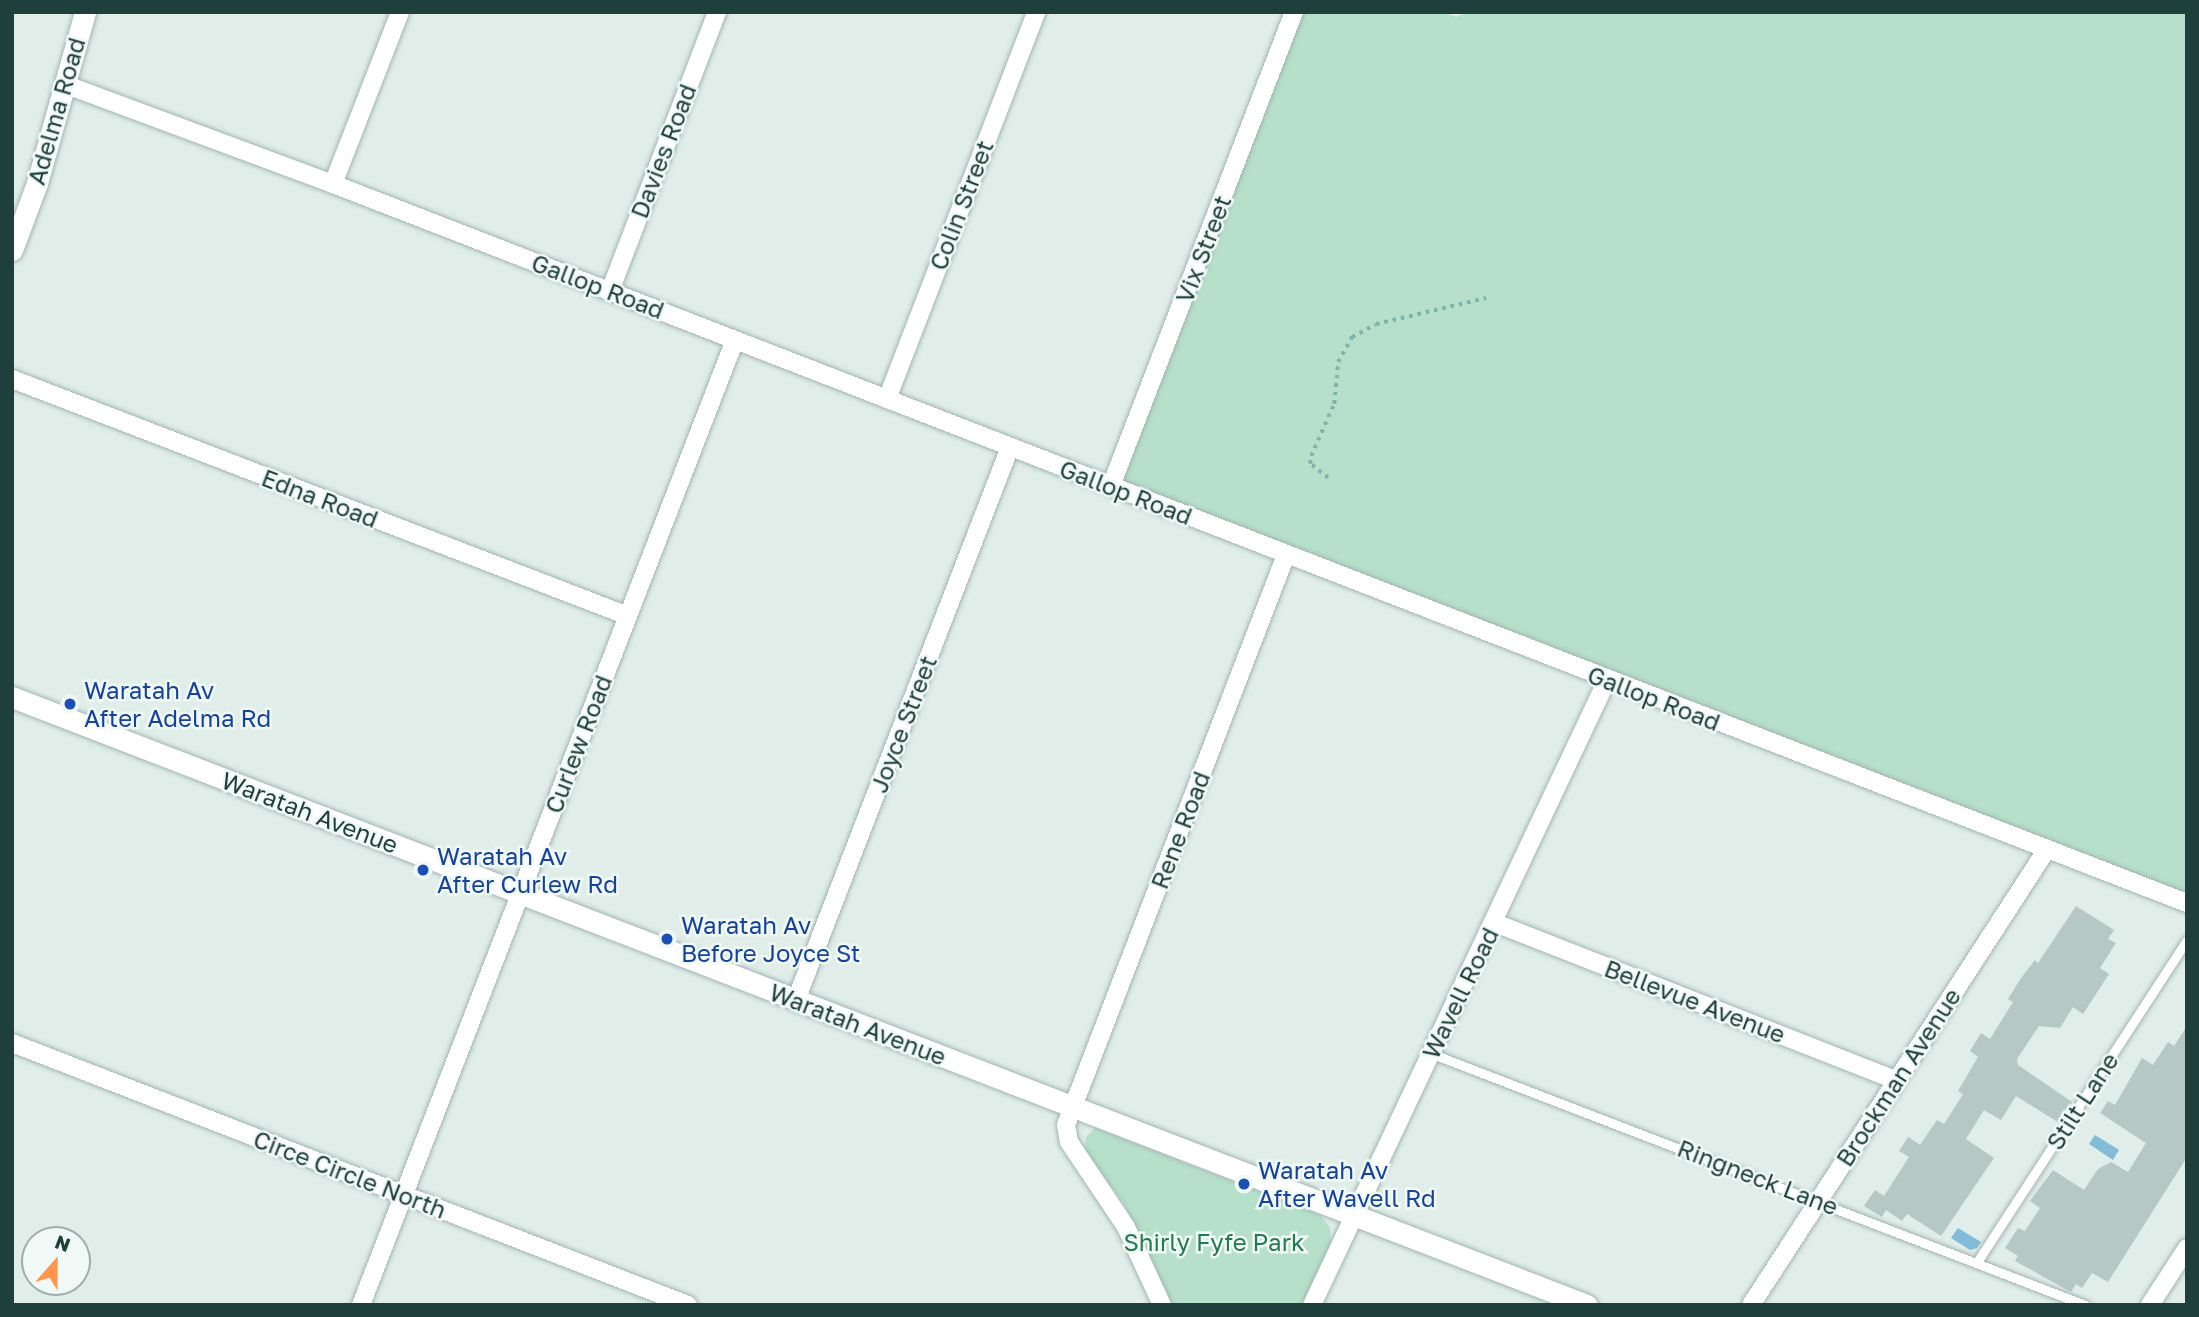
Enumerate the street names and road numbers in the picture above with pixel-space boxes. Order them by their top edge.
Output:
street label: Adelma Road [21,34,91,188]
street label: Davies Road [624,80,702,222]
street label: Colin Street [923,136,999,274]
street label: Vix Street [1169,191,1237,307]
street label: Gallop Road [528,248,668,324]
street label: Gallop Road [1056,454,1196,530]
street label: Edna Road [258,463,382,533]
street label: Joyce Street [864,652,942,796]
street label: Gallop Road [1584,660,1724,736]
street label: Curlew Road [538,671,618,817]
street label: Waratah Avenue [218,765,402,859]
street label: Rene Road [1144,767,1216,893]
street label: Wavell Road [1416,923,1504,1063]
street label: Bellevue Avenue [1601,953,1789,1049]
street label: Waratah Avenue [766,977,950,1071]
street label: Brockman Avenue [1830,983,1966,1171]
street label: Stilt Lane [2040,1047,2124,1155]
street label: Circe Circle North [250,1124,450,1224]
street label: Ringneck Lane [1674,1133,1842,1221]

